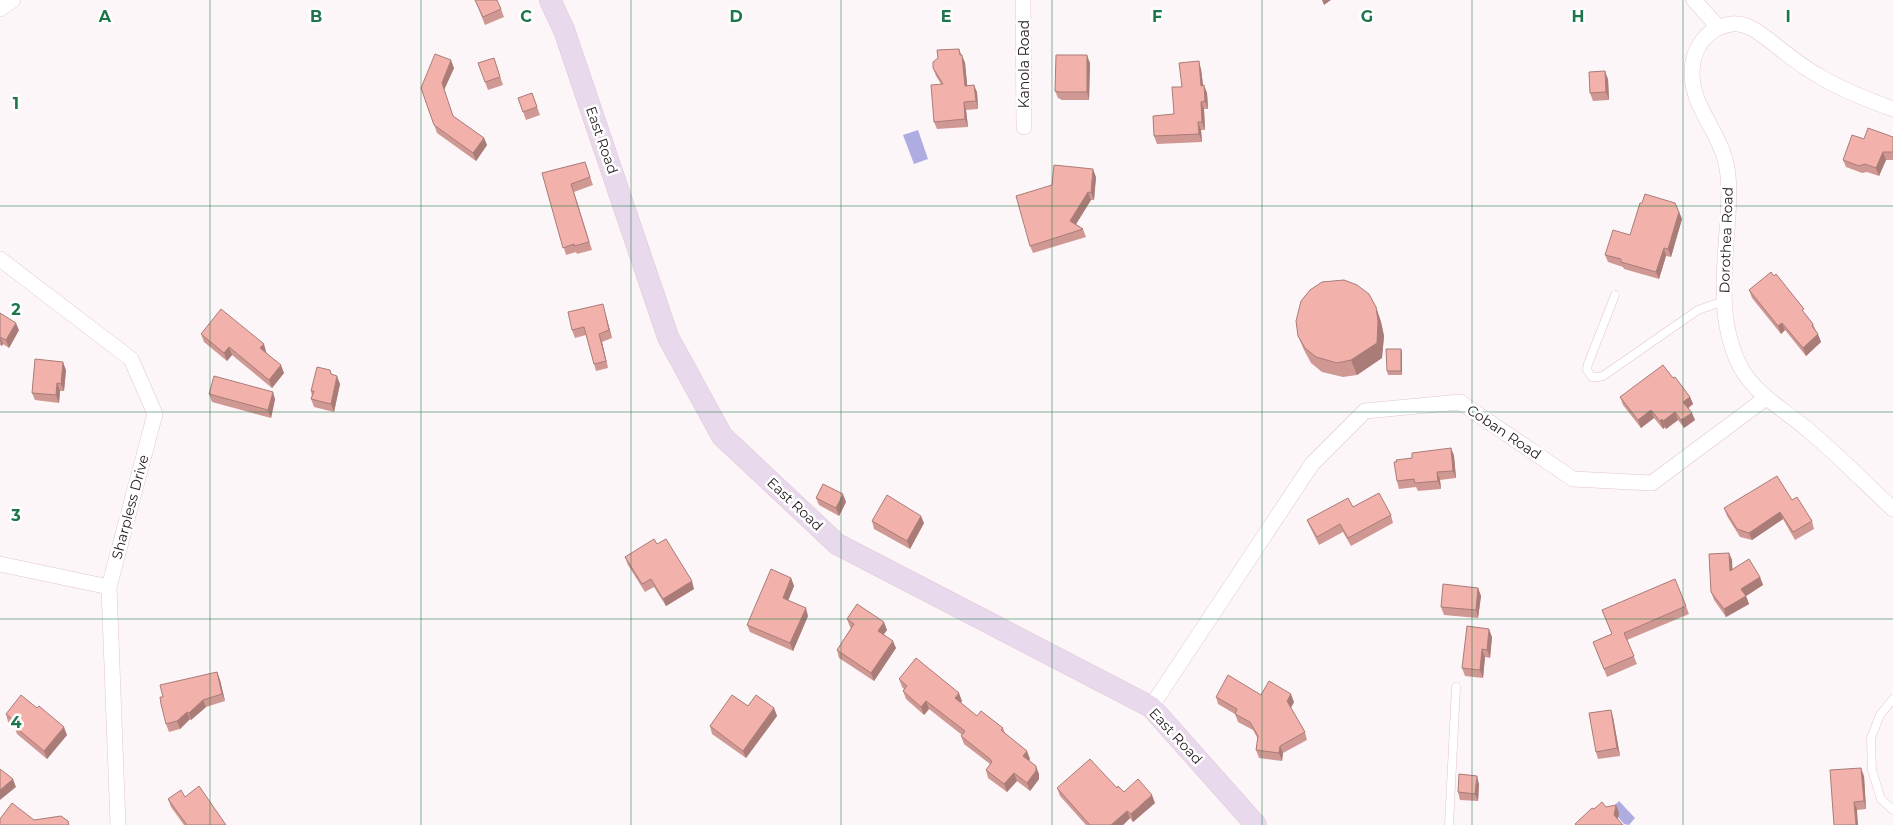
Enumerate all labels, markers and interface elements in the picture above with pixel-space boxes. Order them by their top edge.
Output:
text: A [98,7,112,26]
text: B [310,7,322,26]
text: C [520,7,532,26]
text: D [729,7,743,26]
text: E [941,7,951,26]
text: F [1152,7,1162,26]
text: G [1361,7,1373,26]
text: H [1572,7,1584,26]
text: I [1785,7,1791,26]
street label: Kanola Road [1015,20,1033,108]
text: 1 [13,94,19,113]
street label: East Road [582,104,622,176]
street label: Dorothea Road [1715,186,1737,294]
text: 2 [11,300,21,319]
street label: Coban Road [1463,401,1545,463]
street label: Sharpless Drive [107,453,153,561]
street label: East Road [763,473,827,535]
text: 3 [10,506,21,525]
street label: East Road [1145,704,1207,768]
text: 4 [10,713,22,732]

